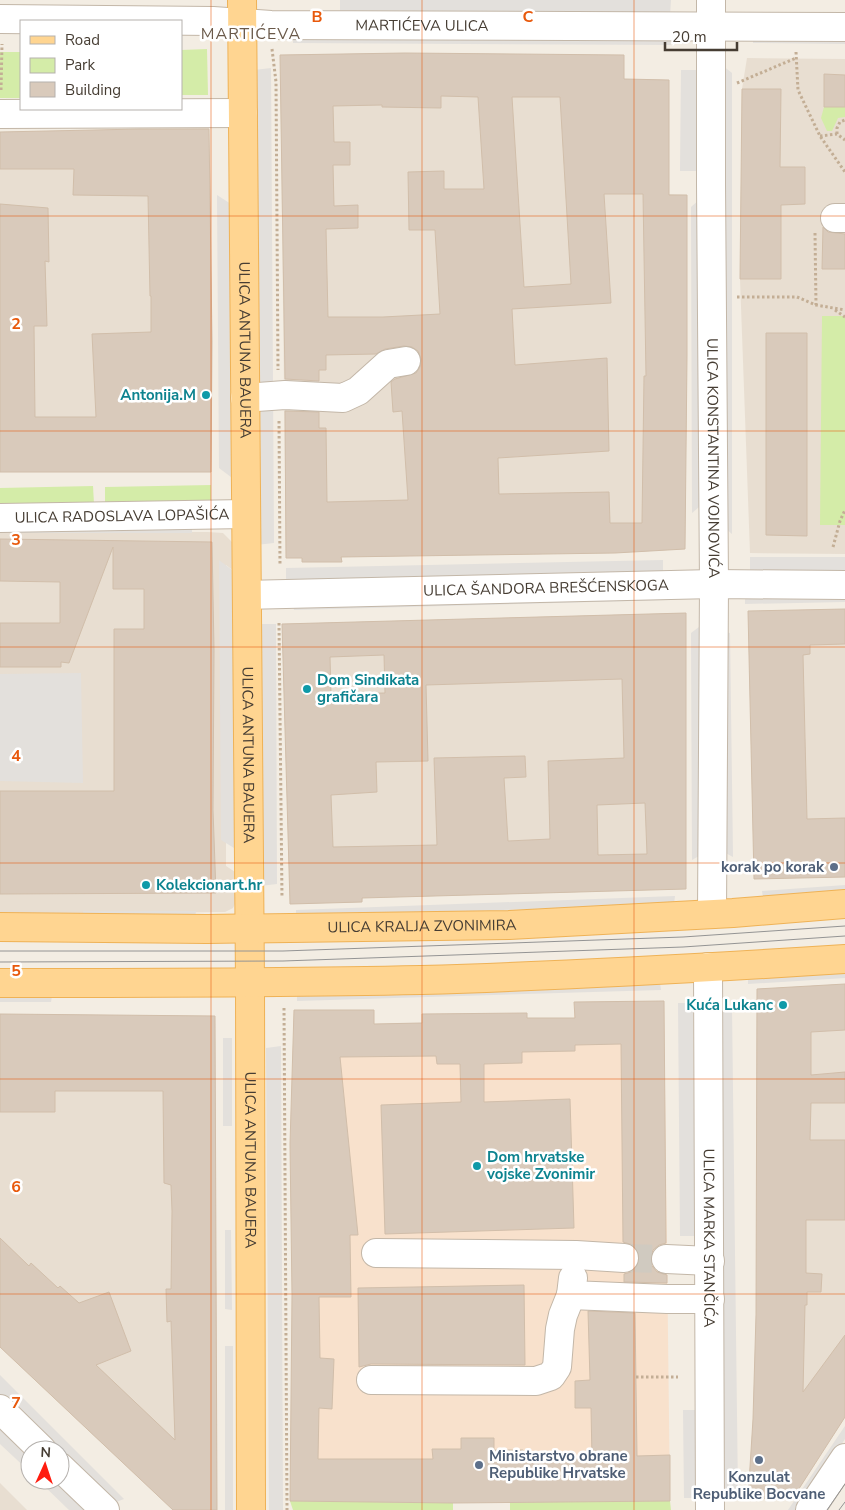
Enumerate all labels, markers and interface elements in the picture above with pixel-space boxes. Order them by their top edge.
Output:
text: B [311,6,323,28]
text: C [523,6,534,28]
street label: MARTIĆEVA ULICA [355,14,489,36]
legend [20,20,182,110]
scale bar [665,20,738,52]
district label: MARTIĆEVA [201,23,301,45]
text: 20 m [672,27,707,47]
text: Road [65,30,100,50]
text: Park [65,55,95,75]
text: Building [65,80,121,100]
street label: ULICA ANTUNA BAUERA [234,261,256,439]
text: 2 [11,313,21,335]
street label: ULICA KONSTANTINA VOJNOVIĆA [702,338,725,578]
place label: Antonija.M [120,385,196,405]
marker: Antonija.M [200,389,212,401]
street label: ULICA RADOSLAVA LOPAŠIĆA [14,503,230,528]
text: 3 [11,529,21,551]
street label: ULICA ŠANDORA BREŠĆENSKOGA [423,575,669,601]
street label: ULICA ANTUNA BAUERA [237,666,259,844]
place label: Dom Sindikata grafičara [317,670,419,707]
marker: Dom Sindikata grafičara [301,683,313,695]
text: 4 [11,745,21,767]
place label: korak po korak [721,857,825,877]
marker: korak po korak [828,861,840,873]
place label: Kolekcionart.hr [156,875,262,895]
marker: Kolekcionart.hr [140,879,152,891]
street label: ULICA KRALJA ZVONIMIRA [327,915,517,937]
text: 5 [11,960,21,982]
place label: Kuća Lukanc [686,995,773,1015]
marker: Kuća Lukanc [777,999,789,1011]
street label: ULICA ANTUNA BAUERA [240,1072,261,1248]
place label: Dom hrvatske vojske Zvonimir [486,1147,595,1184]
street label: ULICA MARKA STANČIĆA [699,1149,720,1328]
marker: Dom hrvatske vojske Zvonimir [471,1160,483,1172]
text: 6 [11,1176,21,1198]
text: 7 [11,1392,21,1414]
north arrow [20,1440,70,1490]
text: N [40,1443,51,1462]
place label: Ministarstvo obrane Republike Hrvatske [489,1446,628,1483]
marker: Konzulat Republike Bocvane [753,1454,765,1466]
marker: Ministarstvo obrane Republike Hrvatske [473,1459,485,1471]
place label: Konzulat Republike Bocvane [693,1467,825,1504]

